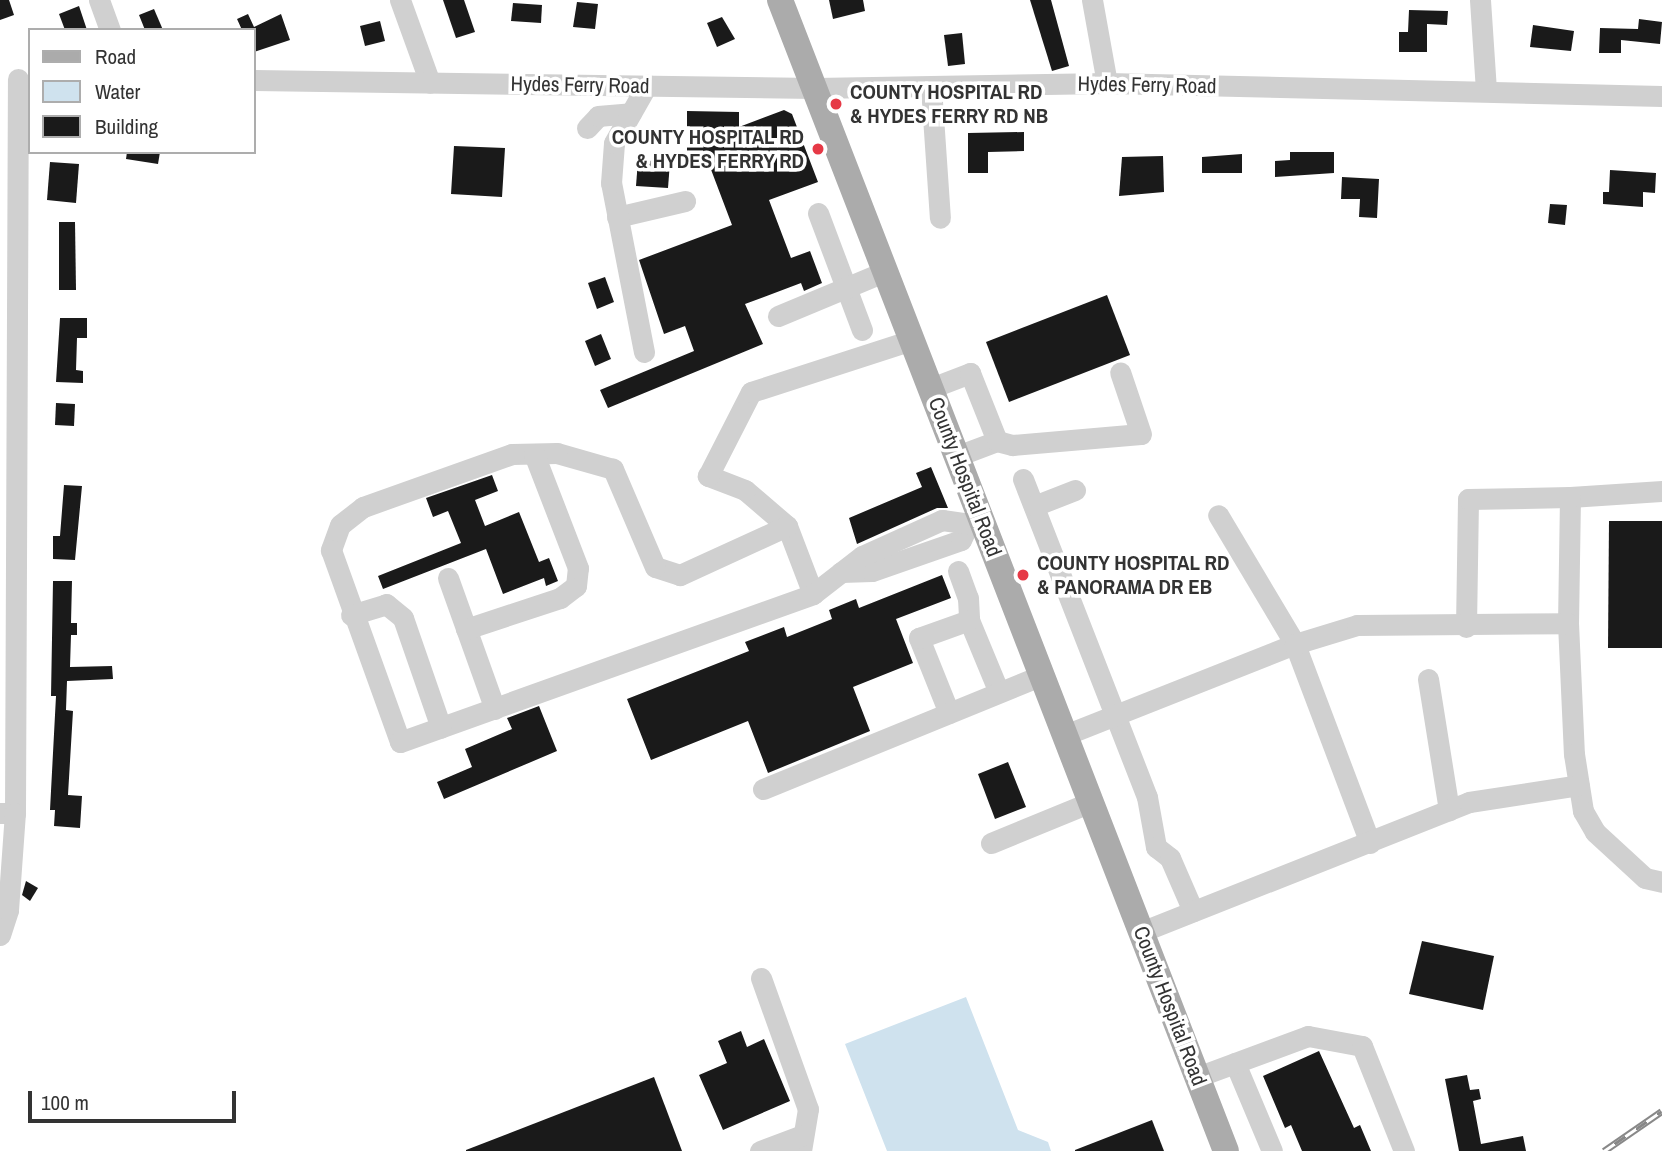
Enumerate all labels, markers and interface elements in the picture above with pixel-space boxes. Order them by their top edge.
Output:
legend [28,28,256,154]
text: Road [95,42,136,71]
street label: Hydes Ferry Road [510,71,650,99]
street label: Hydes Ferry Road [1077,71,1217,99]
text: Water [95,77,140,106]
place label: COUNTY HOSPITAL RD & HYDES FERRY RD NB [850,79,1048,129]
marker: COUNTY HOSPITAL RD & HYDES FERRY RD NB [828,96,844,112]
text: Building [95,112,158,141]
place label: COUNTY HOSPITAL RD & HYDES FERRY RD [611,124,804,174]
marker: COUNTY HOSPITAL RD & HYDES FERRY RD [810,141,826,157]
street label: County Hospital Road [923,394,1007,560]
place label: COUNTY HOSPITAL RD & PANORAMA DR EB [1037,550,1230,600]
marker: COUNTY HOSPITAL RD & PANORAMA DR EB [1015,567,1031,583]
street label: County Hospital Road [1128,923,1212,1089]
scale bar [32,1078,240,1122]
text: 100 m [41,1088,89,1117]

